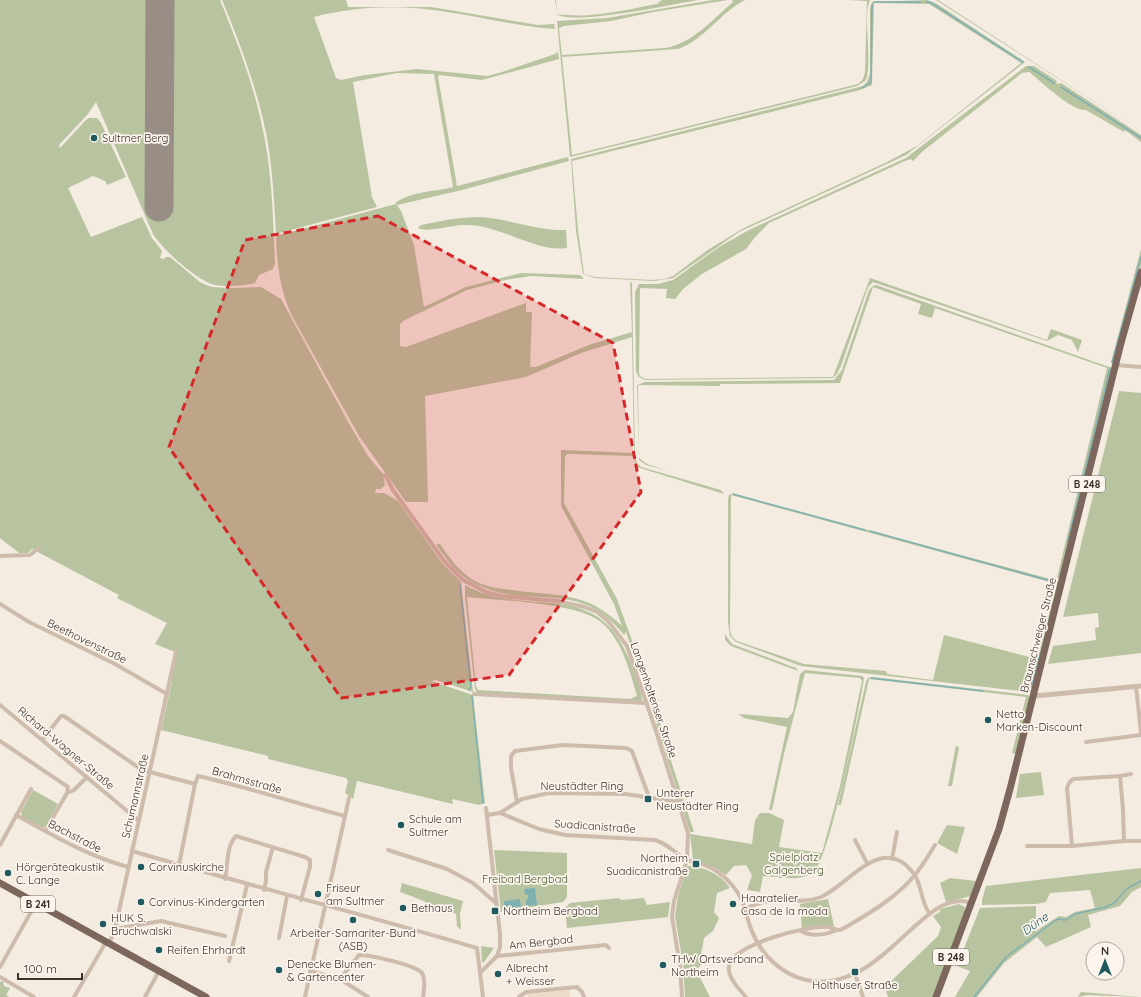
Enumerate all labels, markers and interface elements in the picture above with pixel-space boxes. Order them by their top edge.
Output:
place label: Sultmer Berg [102,131,168,145]
marker: Sultmer Berg [89,133,99,143]
road number: B 248 [1069,476,1105,492]
street label: Braunschweiger Straße [1017,576,1059,694]
street label: Beethovenstraße [45,616,129,666]
street label: Langenholtenser Straße [628,640,680,760]
street label: Richard-Wagner-Straße [15,703,117,793]
place label: Netto Marken-Discount [996,707,1083,734]
marker: Netto Marken-Discount [983,715,993,725]
street label: Schumannstraße [118,752,152,840]
street label: Brahmsstraße [211,763,283,797]
street label: Neustädter Ring [541,779,623,793]
place label: Unterer Neustädter Ring [656,786,739,813]
marker: Unterer Neustädter Ring [643,794,653,804]
place label: Schule am Sultmer [409,812,462,839]
street label: Suadicanistraße [554,816,636,836]
street label: Bachstraße [46,817,104,855]
marker: Schule am Sultmer [396,820,406,830]
park label: Spielplatz Galgenberg [764,850,824,877]
place label: Northeim Suadicanistraße [606,851,688,878]
marker: Northeim Suadicanistraße [691,859,701,869]
place label: Hörgeräteakustik C. Lange [16,860,104,887]
place label: Corvinuskirche [149,860,224,874]
marker: Corvinuskirche [136,862,146,872]
marker: Hörgeräteakustik C. Lange [3,868,13,878]
park label: Freibad Bergbad [482,872,568,886]
place label: Friseur am Sultmer [326,881,386,908]
marker: Friseur am Sultmer [313,889,323,899]
place label: Haaratelier Casa de la moda [741,891,828,918]
place label: Corvinus-Kindergarten [149,895,265,909]
road number: B 241 [21,896,55,912]
marker: Corvinus-Kindergarten [136,897,146,907]
marker: Haaratelier Casa de la moda [728,899,738,909]
place label: Bethaus [411,901,452,915]
marker: Bethaus [398,903,408,913]
place label: Northeim Bergbad [503,904,598,918]
marker: Northeim Bergbad [490,906,500,916]
water label: Düne [1018,908,1052,938]
place label: HUK S. Bruchwalski [111,911,172,938]
marker: Arbeiter-Samariter-Bund (ASB) [348,915,358,925]
marker: HUK S. Bruchwalski [98,919,108,929]
place label: Arbeiter-Samariter-Bund (ASB) [290,926,416,953]
street label: Am Bergbad [508,932,574,952]
north arrow [1085,941,1125,981]
place label: Reifen Ehrhardt [167,943,246,957]
text: N [1101,944,1109,958]
marker: Reifen Ehrhardt [154,945,164,955]
road number: B 248 [933,949,969,965]
place label: THW Ortsverband Northeim [671,952,764,979]
scale bar [18,955,82,981]
place label: Denecke Blumen- & Gartencenter [287,957,377,984]
marker: THW Ortsverband Northeim [658,960,668,970]
text: 100 m [24,961,57,976]
place label: Albrecht + Weisser [506,961,556,988]
marker: Denecke Blumen- & Gartencenter [274,965,284,975]
marker: Holthuser Straße [850,967,860,977]
marker: Albrecht + Weisser [493,969,503,979]
place label: Holthuser Straße [812,978,898,992]

